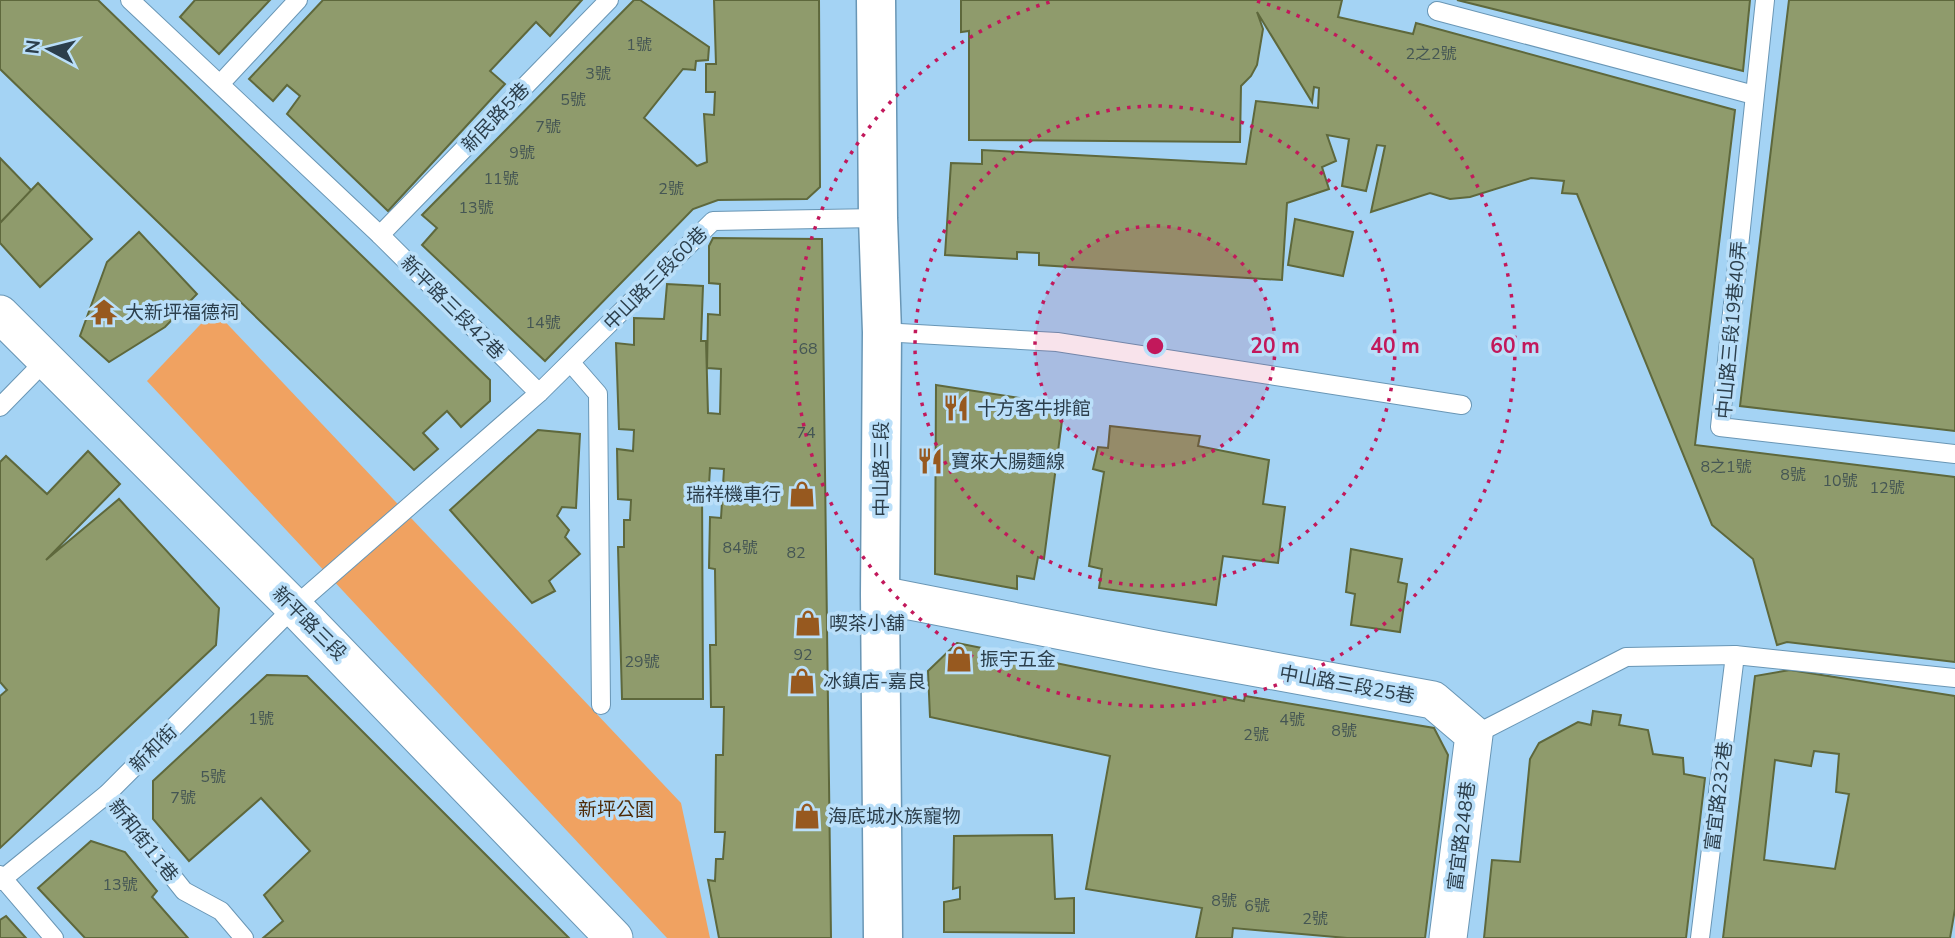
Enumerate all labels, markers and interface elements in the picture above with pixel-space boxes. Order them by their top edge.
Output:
north arrow [14,14,84,84]
house number: 1號 [626,34,652,56]
text: N [19,38,47,56]
house number: 2之2號 [1405,43,1457,65]
house number: 3號 [585,63,611,85]
street label: 新民路5巷 [456,77,535,158]
house number: 5號 [560,89,586,111]
house number: 7號 [535,116,561,138]
house number: 9號 [509,142,535,164]
house number: 11號 [483,168,519,190]
house number: 2號 [658,178,684,200]
house number: 13號 [458,197,494,219]
street label: 中山路三段60巷 [598,221,713,336]
street label: 中山路三段19巷40弄 [1711,240,1753,420]
street label: 新平路三段42巷 [395,250,510,365]
temple icon: 大新坪福德祠 [89,297,119,327]
place label: 大新坪福德祠 [125,300,239,326]
house number: 14號 [525,312,561,334]
text: 20 m [1250,332,1300,360]
text: 40 m [1370,332,1420,360]
text: 60 m [1490,332,1540,360]
centre of rings [1143,334,1167,358]
house number: 68 [798,338,818,360]
restaurant icon: 十方客牛排館 [941,393,971,423]
place label: 十方客牛排館 [977,396,1091,422]
street label: 中山路三段 [869,421,895,517]
house number: 74 [796,422,816,444]
restaurant icon: 寶來大腸麵線 [915,446,945,476]
place label: 寶來大腸麵線 [951,449,1065,475]
house number: 8之1號 [1700,456,1752,478]
house number: 8號 [1780,464,1806,486]
house number: 10號 [1822,470,1858,492]
house number: 12號 [1869,477,1905,499]
shop icon: 瑞祥機車行 [787,479,817,509]
place label: 瑞祥機車行 [686,482,781,508]
house number: 84號 [722,537,758,559]
house number: 82 [786,542,806,564]
street label: 新平路三段 [267,581,352,666]
shop icon: 喫茶小舖 [793,608,823,638]
place label: 喫茶小舖 [829,611,905,637]
house number: 92 [793,644,813,666]
shop icon: 振宇五金 [944,644,974,674]
place label: 振宇五金 [980,647,1056,673]
house number: 29號 [624,651,660,673]
street label: 中山路三段25巷 [1277,660,1416,710]
shop icon: 冰鎮店-嘉良 [787,666,817,696]
place label: 冰鎮店-嘉良 [823,669,926,695]
house number: 1號 [248,708,274,730]
house number: 4號 [1279,709,1305,731]
street label: 新和街 [124,719,183,778]
house number: 8號 [1331,720,1357,742]
house number: 2號 [1243,724,1269,746]
street label: 富宜路232巷 [1699,740,1739,852]
house number: 5號 [200,766,226,788]
street label: 富宜路248巷 [1442,780,1482,892]
house number: 7號 [170,787,196,809]
street label: 新和街11巷 [103,794,184,888]
park label: 新坪公園 [578,797,654,823]
shop icon: 海底城水族寵物 [792,801,822,831]
place label: 海底城水族寵物 [828,804,961,830]
house number: 13號 [102,874,138,896]
house number: 8號 [1211,890,1237,912]
house number: 6號 [1244,895,1270,917]
house number: 2號 [1302,908,1328,930]

